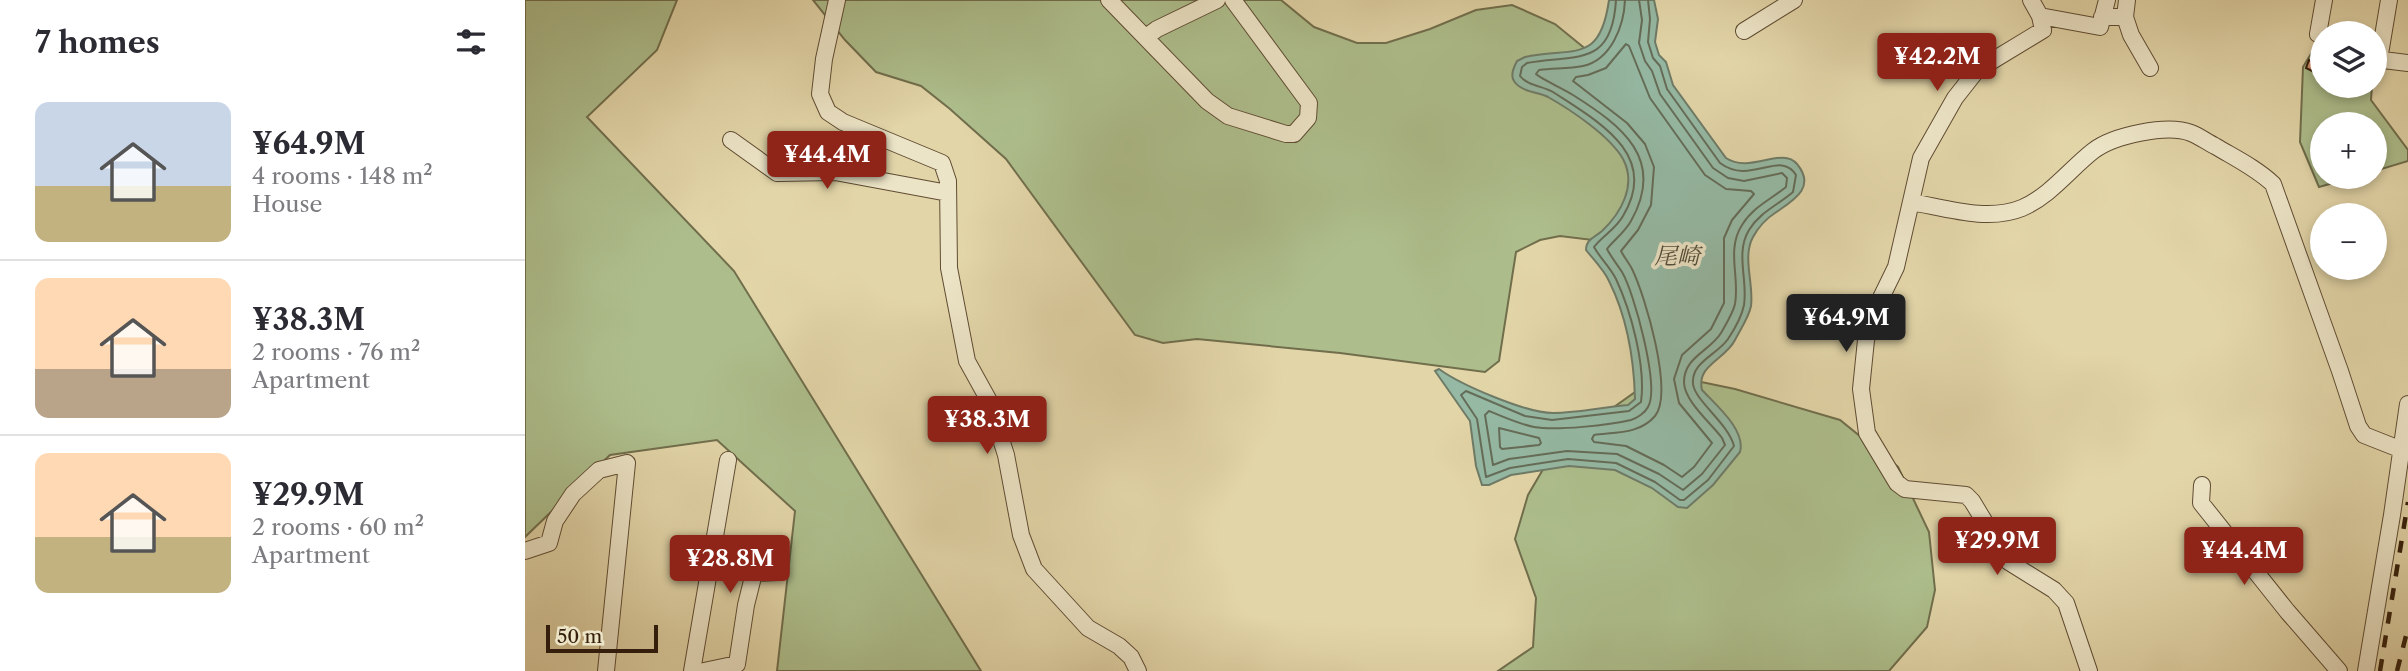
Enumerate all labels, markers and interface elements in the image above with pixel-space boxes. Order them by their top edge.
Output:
map controls [2310,21,2387,280]
button: layers [2310,21,2387,98]
icon: filters [452,23,490,61]
text: 7 homes [35,24,160,61]
pin: ¥42.2M [1880,34,1994,93]
text: ¥42.2M [1893,42,1981,70]
button: + [2310,112,2387,189]
text: ¥64.9M [252,125,366,162]
icon: home [91,130,175,214]
pin: ¥44.4M [770,132,884,191]
text: ¥44.4M [783,140,871,168]
text: 4 rooms · 148 m² [252,162,433,190]
text: House [252,190,322,218]
button: − [2310,203,2387,280]
water label: 尾崎 [1654,242,1703,270]
pin: ¥64.9M [1789,294,1903,354]
text: ¥38.3M [252,301,365,338]
text: ¥64.9M [1802,303,1890,331]
icon: home [91,306,175,390]
text: 2 rooms · 76 m² [252,338,420,366]
text: Apartment [252,366,370,394]
pin: ¥38.3M [930,396,1044,456]
text: ¥38.3M [944,405,1030,433]
text: ¥29.9M [252,476,364,513]
icon: home [91,481,175,565]
text: 2 rooms · 60 m² [252,513,424,541]
pin: ¥29.9M [1940,518,2054,577]
text: ¥29.9M [1954,526,2040,554]
pin: ¥44.4M [2187,528,2301,587]
pin: ¥28.8M [673,536,787,595]
text: ¥44.4M [2200,536,2288,564]
text: Apartment [252,541,370,569]
text: ¥28.8M [686,544,774,572]
scale bar [546,622,658,654]
text: 50 m [557,625,602,648]

